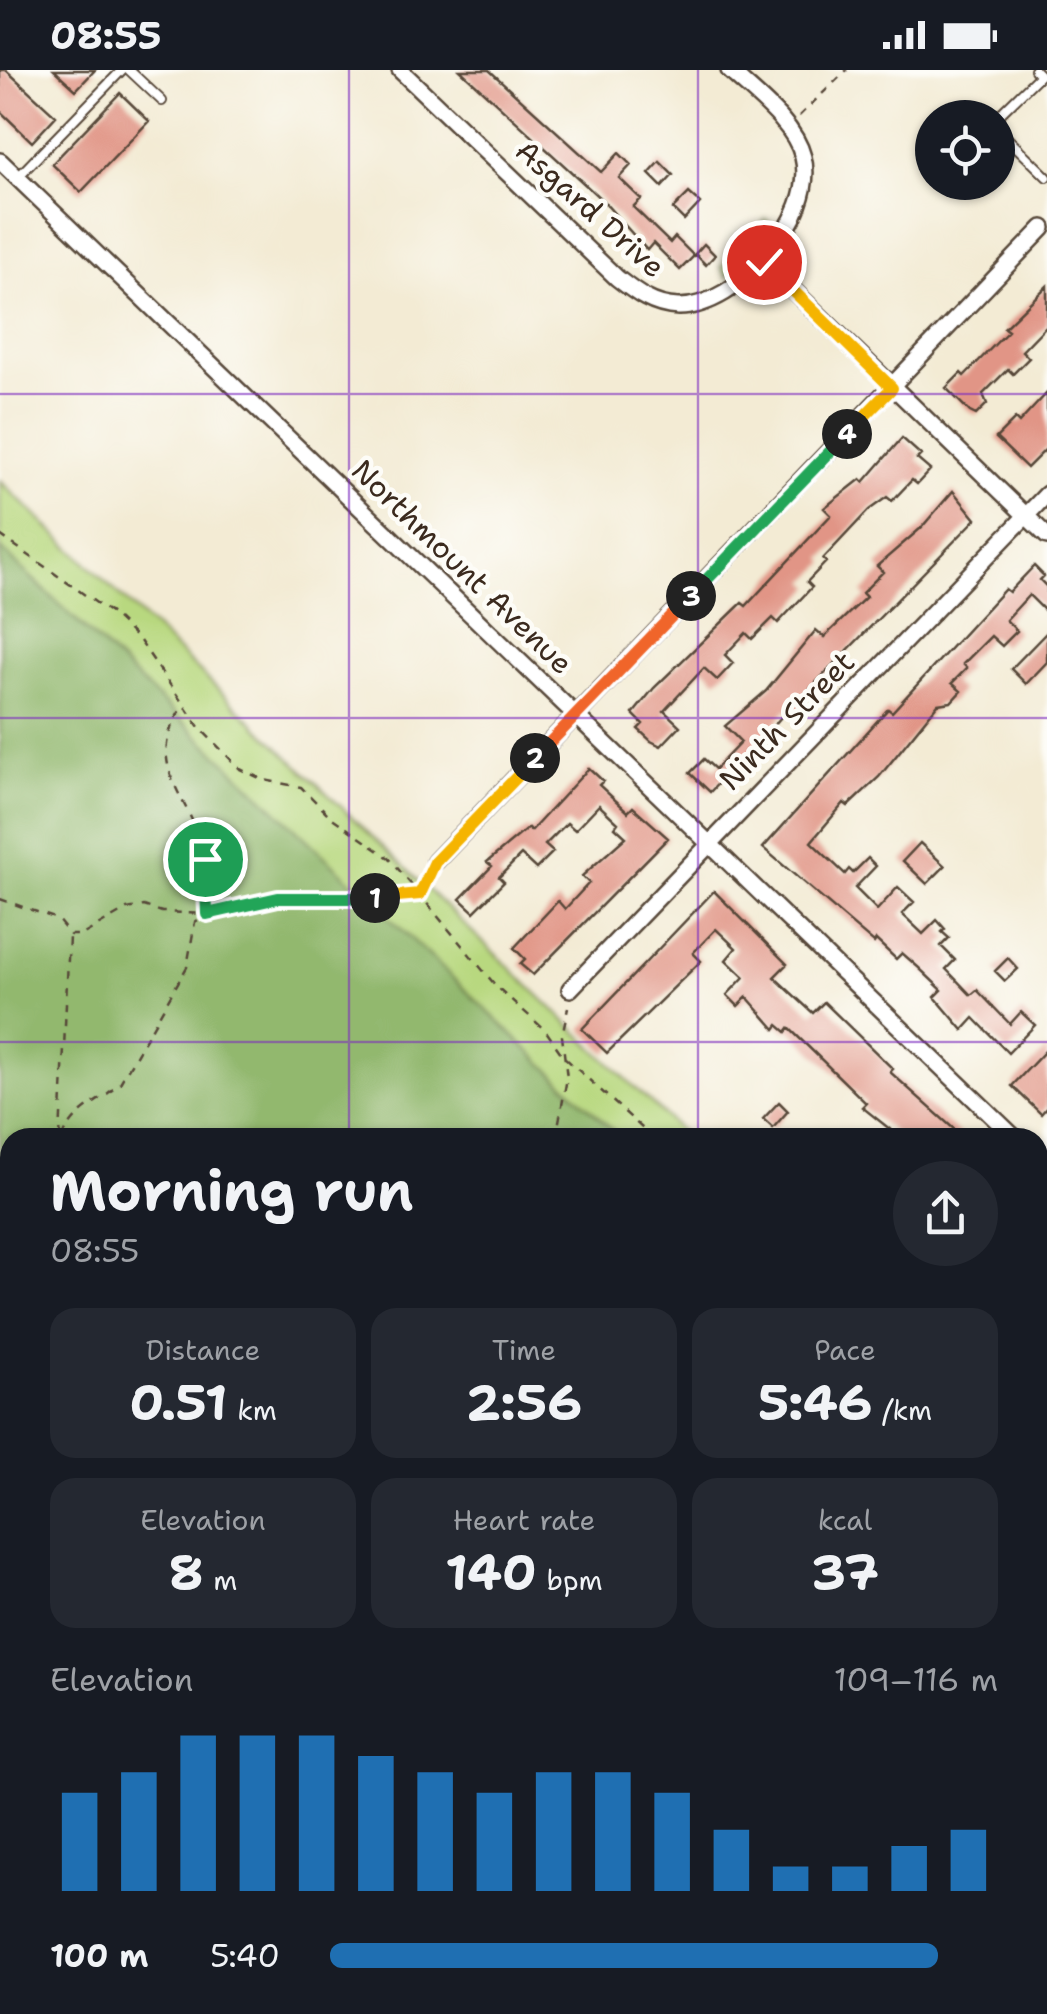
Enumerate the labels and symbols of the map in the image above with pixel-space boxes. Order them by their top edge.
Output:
street label: Asgard Drive [507,130,674,287]
pin [722,220,807,305]
pin: 4 [822,409,872,459]
street label: Northmount Avenue [343,450,582,683]
pin: 3 [666,571,716,621]
street label: Ninth Street [710,642,863,799]
pin: 2 [510,733,560,783]
pin [163,817,248,902]
pin: 1 [350,873,400,923]

